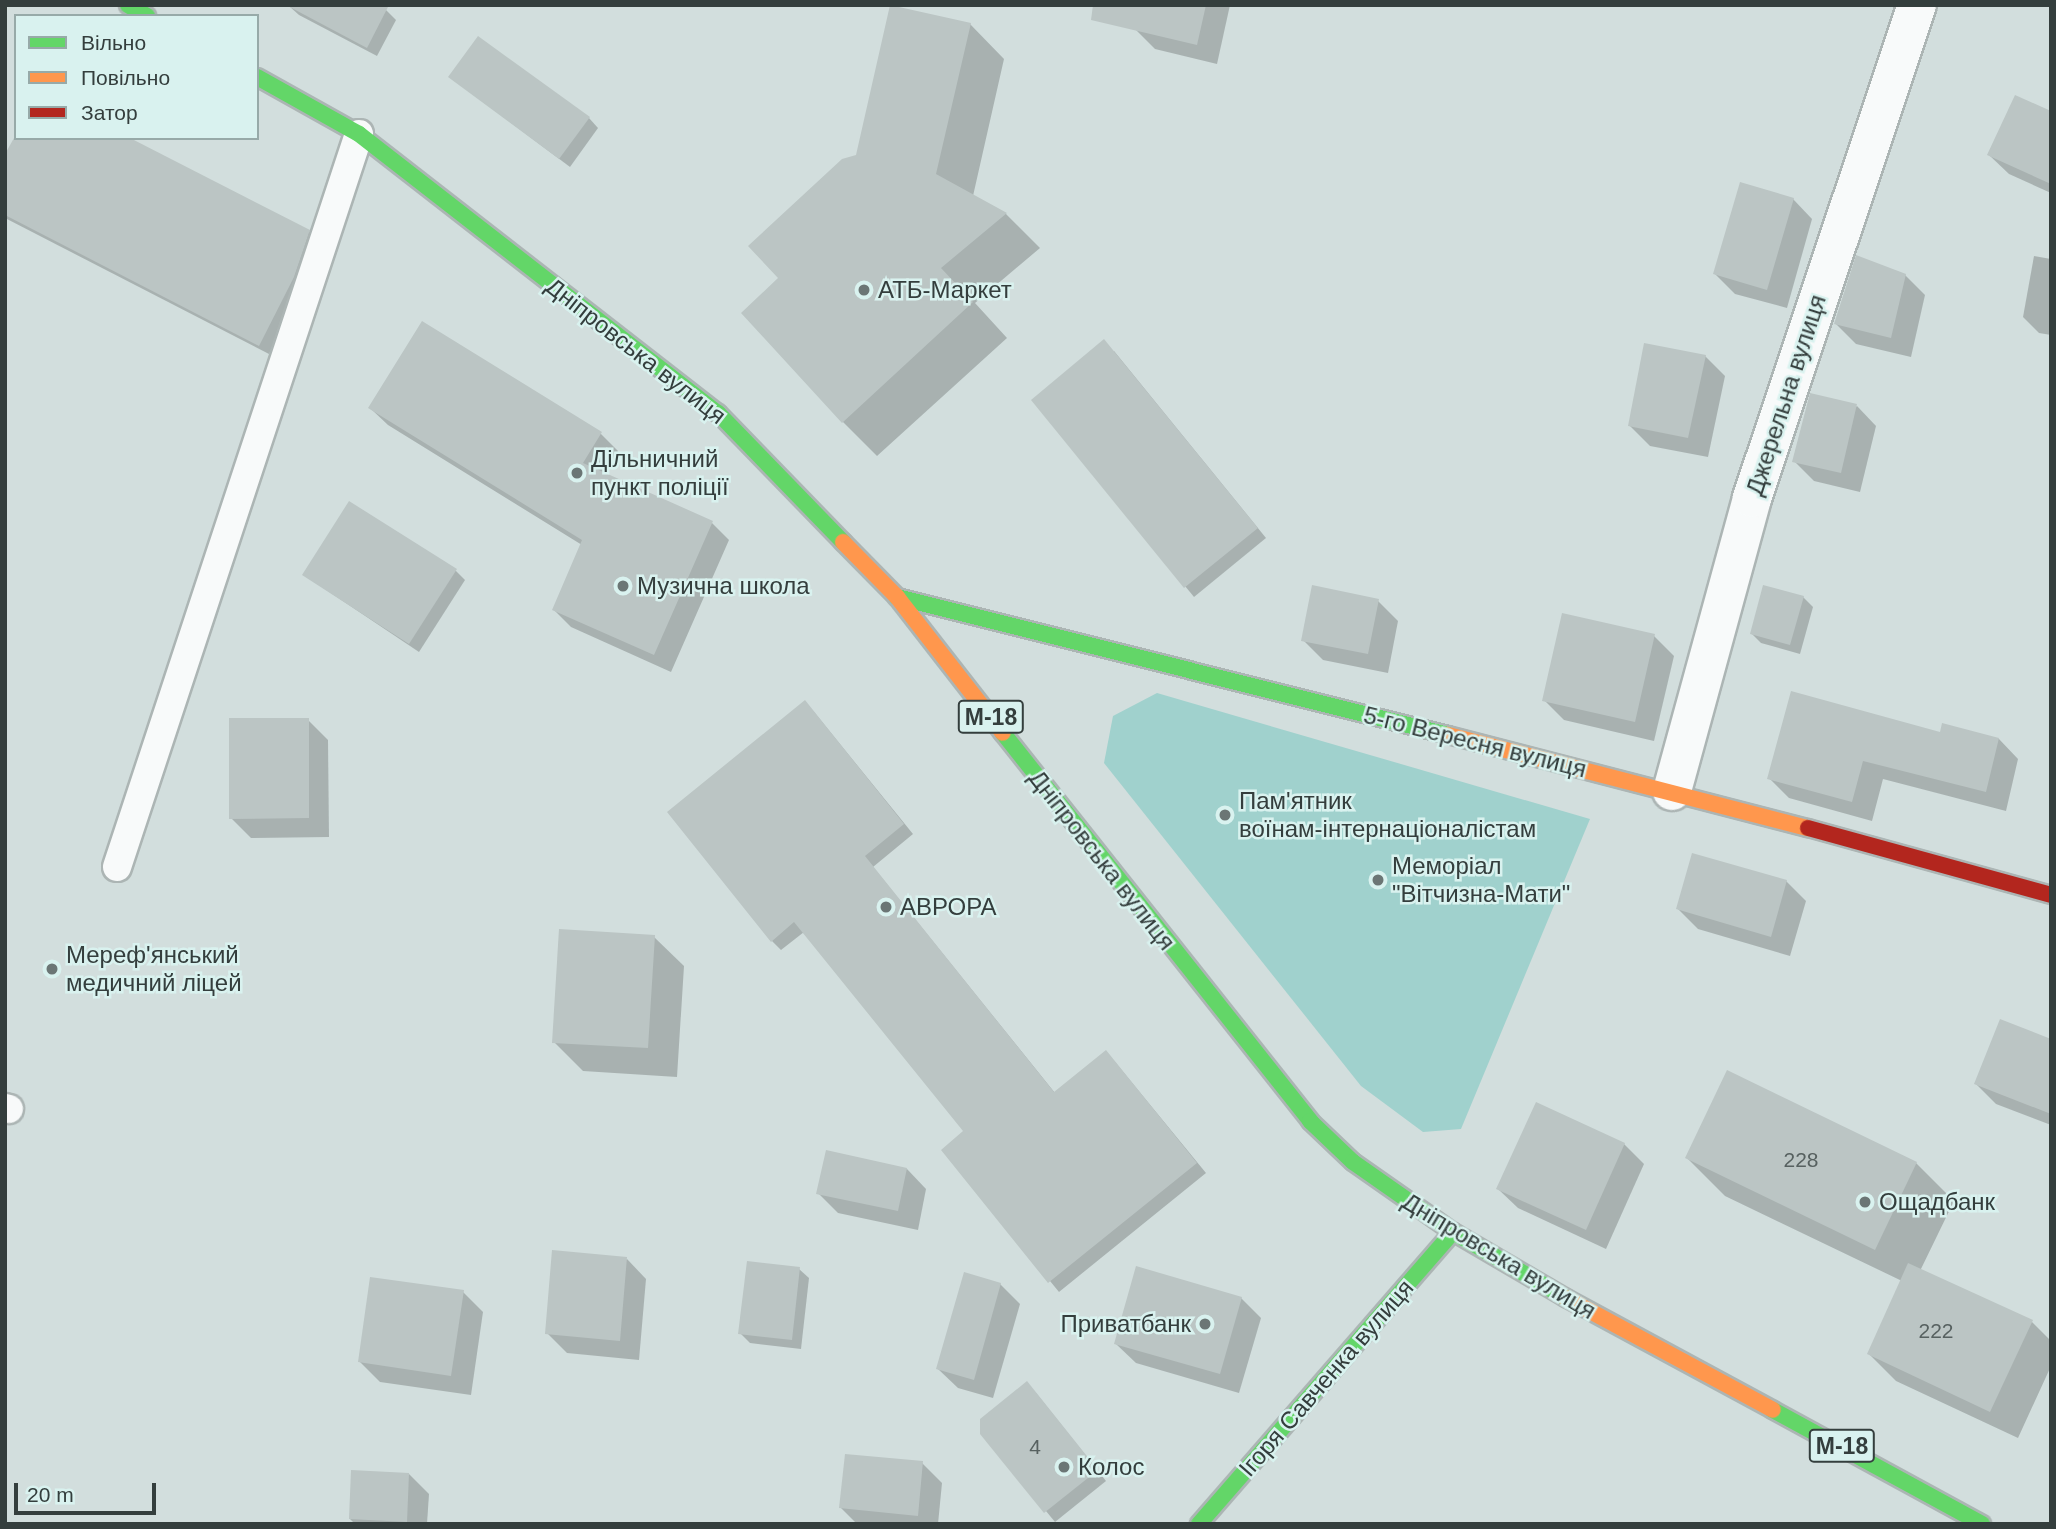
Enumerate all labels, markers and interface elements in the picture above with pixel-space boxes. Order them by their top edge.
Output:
legend [14,14,259,140]
text: Вільно [81,31,146,54]
text: Повільно [81,66,170,89]
text: Затор [81,101,138,124]
street label: Дніпровська вулиця [540,272,732,430]
place label: АТБ-Маркет [878,276,1012,304]
marker: АТБ-Маркет [856,282,872,298]
street label: Джерельна вулиця [1740,291,1832,499]
place label: Дільничний пункт поліції [591,445,729,501]
marker: Дільничний пункт поліції [569,465,585,481]
place label: Музична школа [637,572,810,600]
marker: Музична школа [615,578,631,594]
road number: М-18 [958,698,1024,736]
street label: 5-го Вересня вулиця [1361,700,1589,784]
street label: Дніпровська вулиця [1023,764,1181,956]
place label: Пам'ятник воїнам-інтернаціоналістам [1239,787,1536,843]
marker: Пам'ятник воїнам-інтернаціоналістам [1217,807,1233,823]
place label: Меморіал "Вітчизна-Мати" [1392,852,1570,908]
marker: Меморіал "Вітчизна-Мати" [1370,872,1386,888]
place label: АВРОРА [900,893,997,921]
marker: АВРОРА [878,899,894,915]
place label: Мереф'янський медичний ліцей [66,941,242,997]
marker: Мереф'янський медичний ліцей [44,961,60,977]
house number: 228 [1783,1147,1819,1173]
street label: Дніпровська вулиця [1397,1187,1601,1325]
place label: Ощадбанк [1879,1188,1995,1216]
marker: Ощадбанк [1857,1194,1873,1210]
street label: Ігоря Савченка вулиця [1233,1274,1419,1482]
place label: Приватбанк [1060,1310,1191,1338]
marker: Приватбанк [1197,1316,1213,1332]
house number: 222 [1918,1318,1954,1344]
road number: М-18 [1809,1427,1875,1466]
house number: 4 [1029,1434,1041,1460]
place label: Колос [1078,1453,1144,1481]
marker: Колос [1056,1459,1072,1475]
scale bar [18,1470,159,1514]
text: 20 m [27,1483,74,1506]

